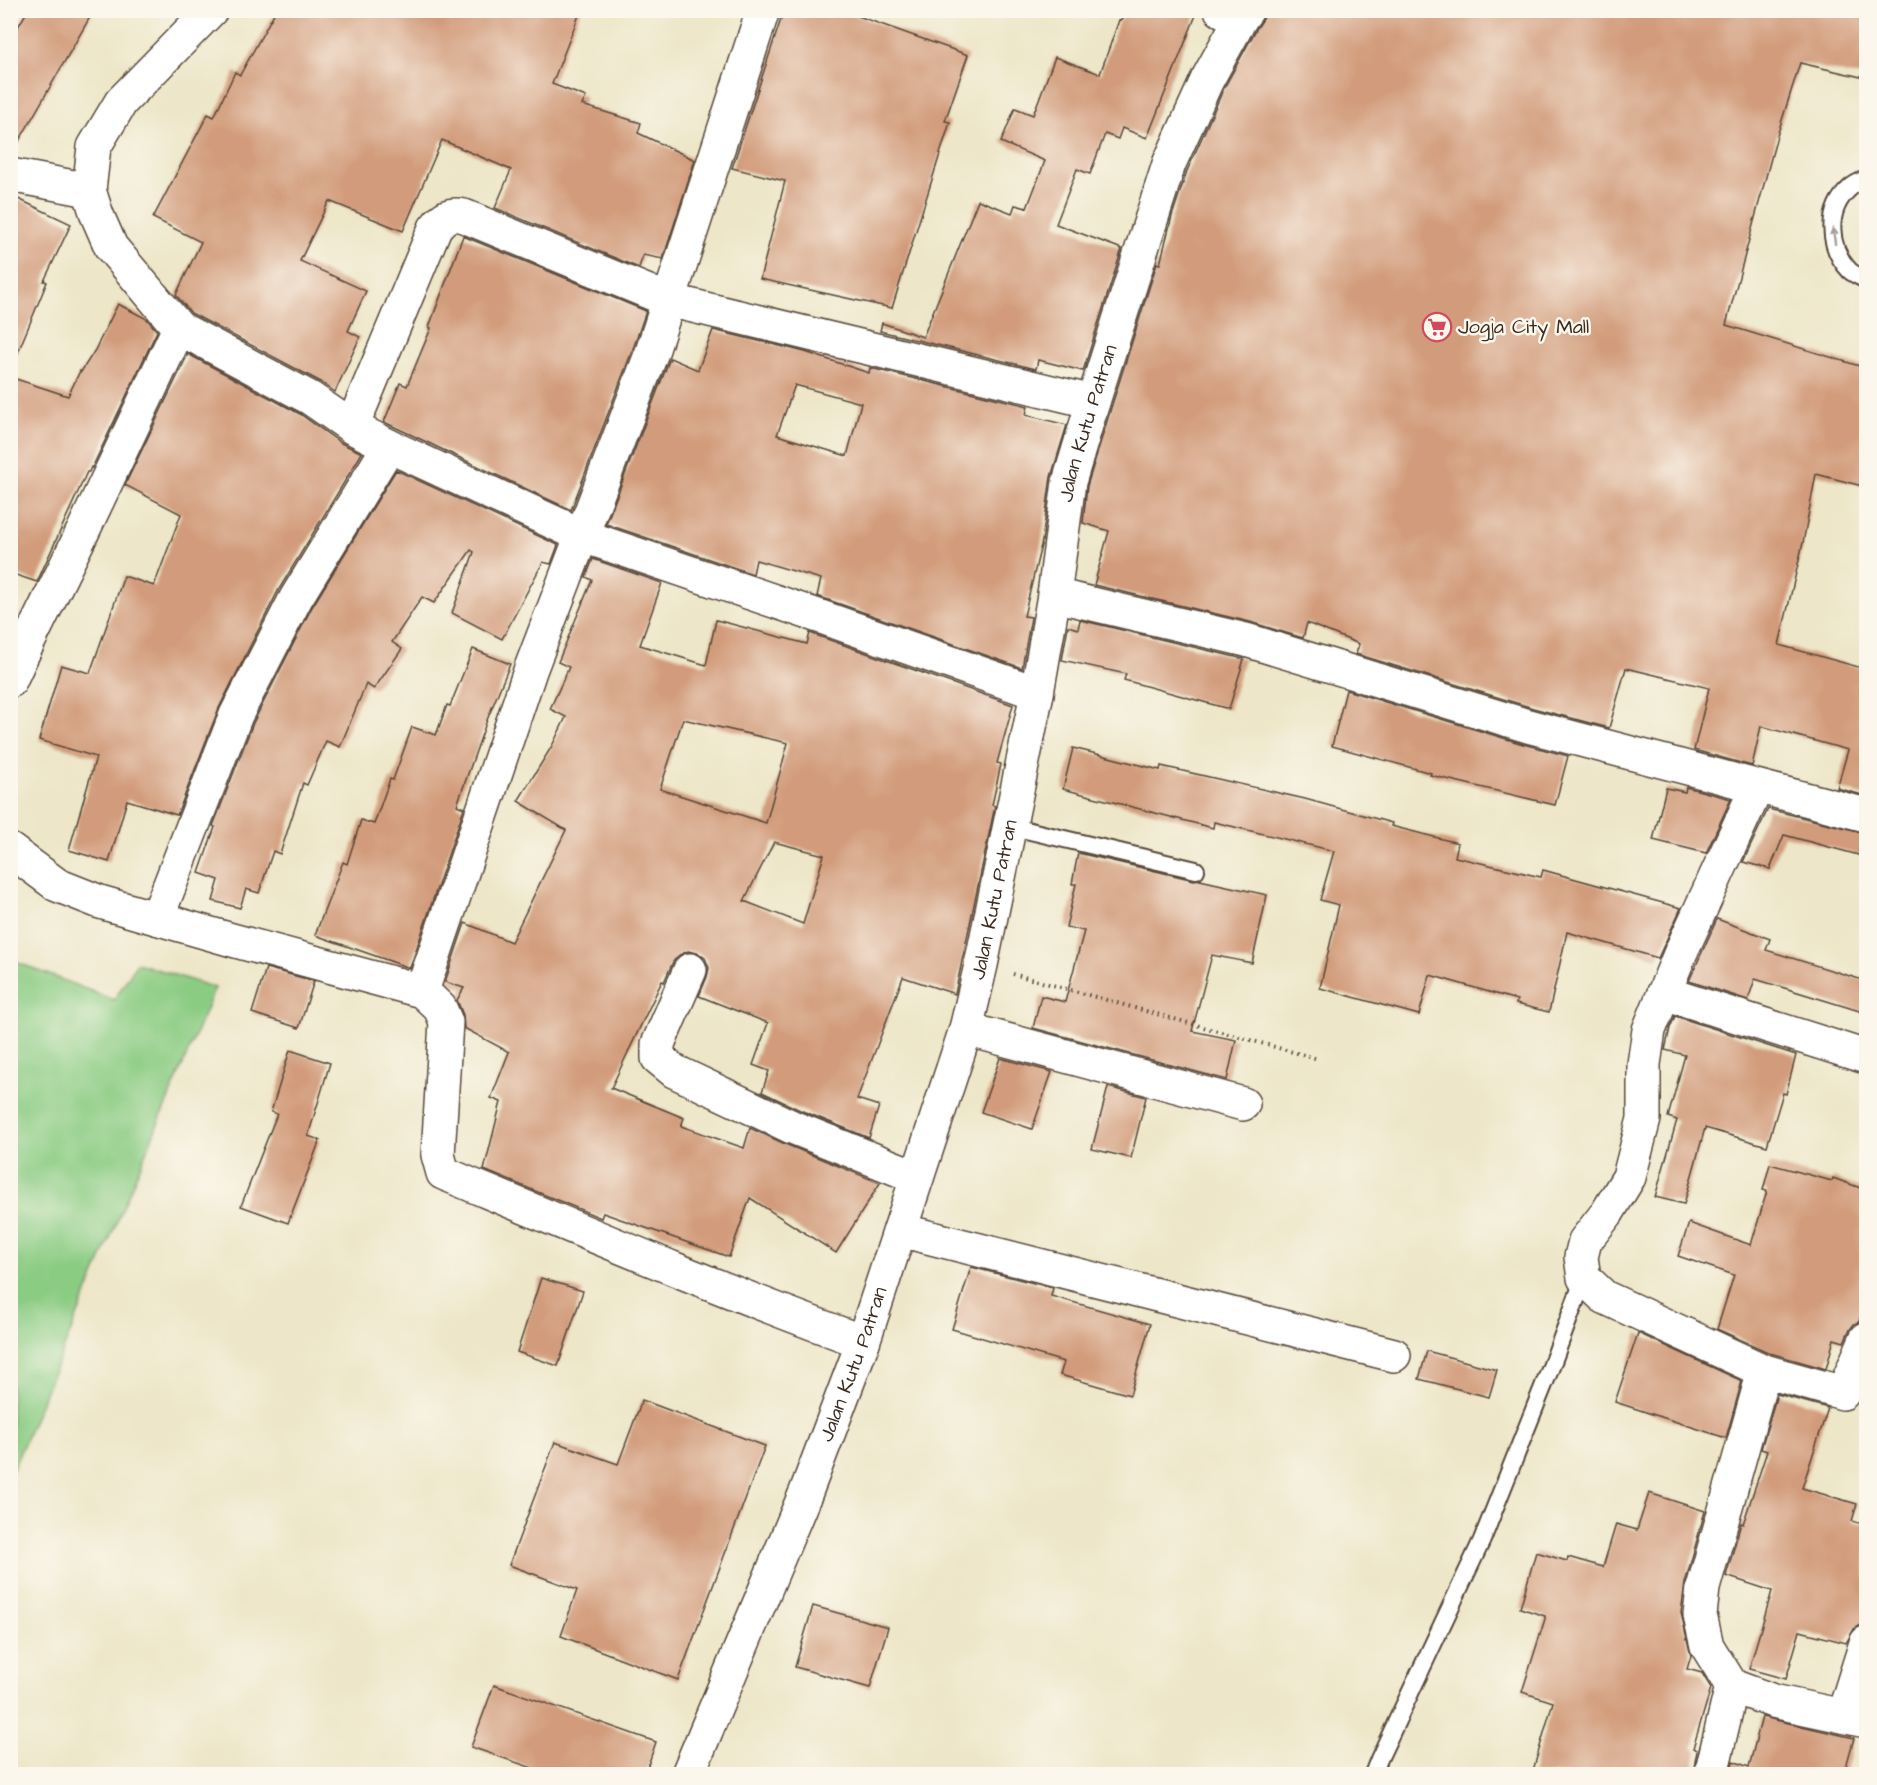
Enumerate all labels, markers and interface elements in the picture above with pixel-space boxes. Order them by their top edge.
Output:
one-way arrow [1829,226,1838,245]
supermarket icon: Jogja City Mall [1421,311,1453,343]
place label: Jogja City Mall [1458,313,1589,342]
street label: Jalan Kutu Patran [1052,341,1124,504]
street label: Jalan Kutu Patran [964,817,1025,983]
street label: Jalan Kutu Patran [812,1283,894,1446]

